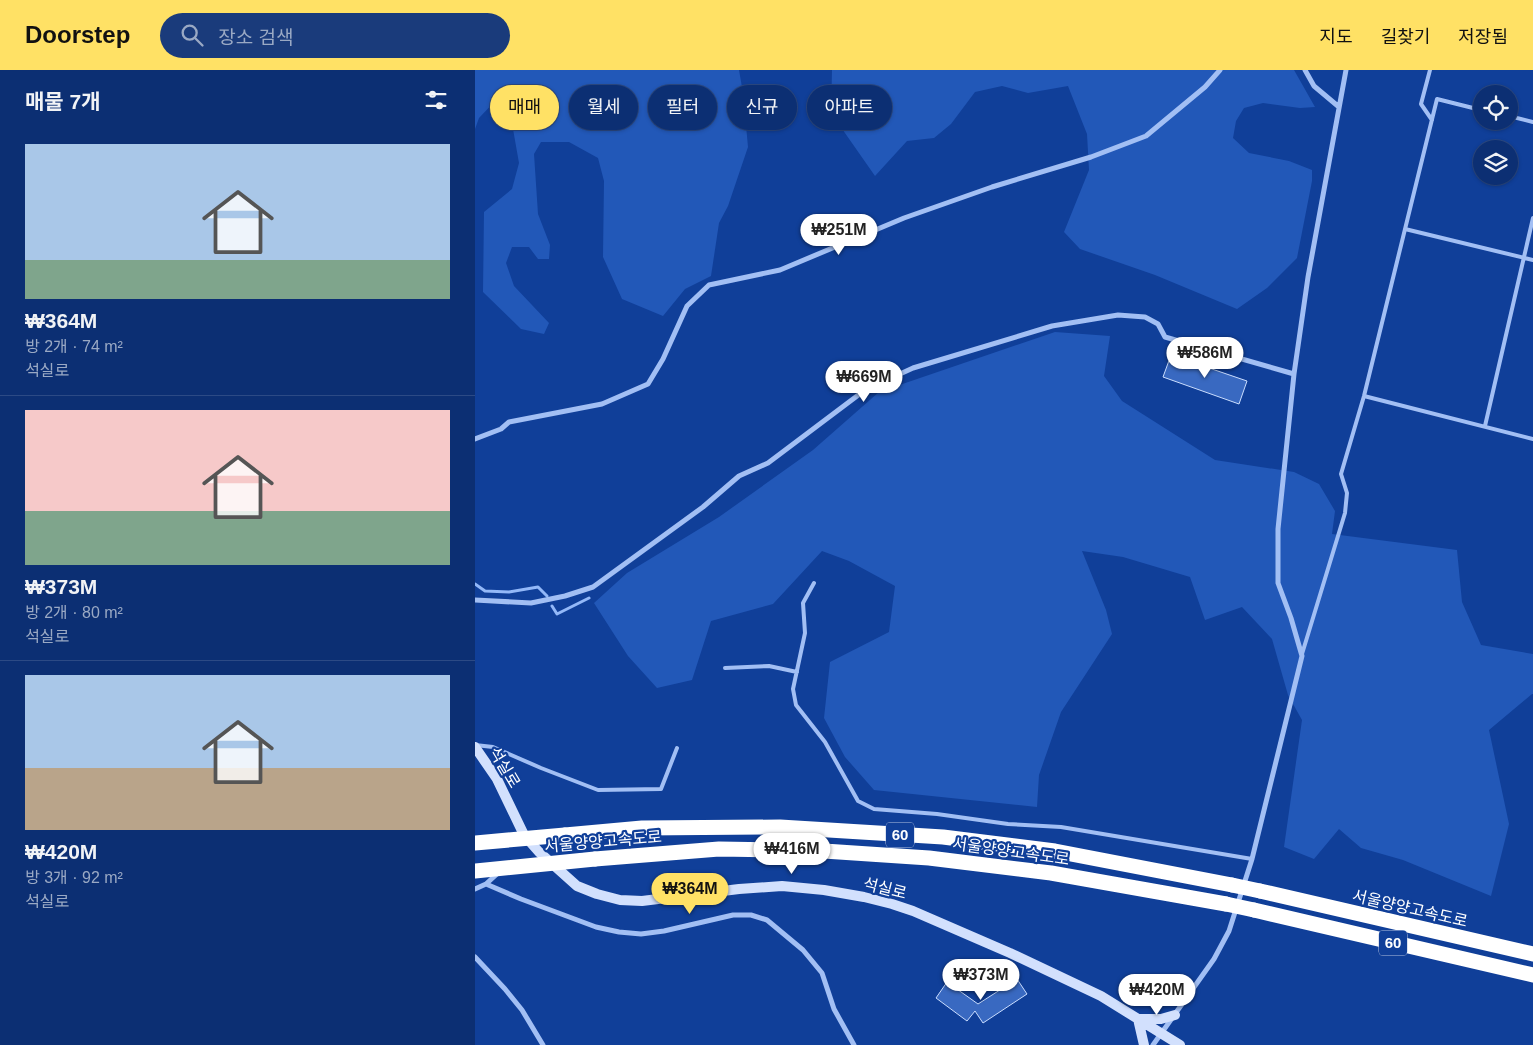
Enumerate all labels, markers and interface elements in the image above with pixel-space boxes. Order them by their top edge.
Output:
search box [160,13,510,58]
text: Doorstep [25,21,130,48]
icon: search [178,21,206,49]
text: 장소 검색 [218,27,294,48]
text: 지도 [1320,27,1353,47]
text: 길찾기 [1381,27,1430,47]
text: 저장됨 [1458,27,1508,47]
chip: 매매 [490,85,559,130]
chip: 월세 [569,85,638,130]
chip: 필터 [648,85,717,130]
chip: 신규 [727,85,797,130]
chip: 아파트 [807,85,892,130]
map controls [1473,85,1518,185]
button: locate [1473,85,1518,130]
icon: filters [422,86,450,114]
text: 매물 7개 [25,90,100,113]
button: layers [1473,140,1518,185]
icon: home [193,177,283,267]
pin: ₩251M [804,214,874,256]
text: ₩251M [811,221,867,238]
text: ₩364M [25,309,97,332]
pin: ₩586M [1170,336,1240,379]
text: 방 2개 · 74 m² [25,338,123,355]
text: ₩586M [1177,344,1233,361]
pin: ₩669M [829,360,899,403]
text: 석실로 [25,362,69,379]
text: ₩669M [836,368,892,385]
icon: home [193,442,283,532]
text: ₩373M [25,575,97,598]
text: 방 2개 · 80 m² [25,604,123,621]
text: 석실로 [25,628,69,645]
icon: home [193,707,283,797]
street label: 석실로 [486,744,523,791]
road number: 60 [886,822,914,848]
street label: 서울양양고속도로 [544,828,663,855]
pin: ₩416M [757,832,827,875]
street label: 서울양양고속도로 [951,835,1071,868]
text: ₩420M [25,840,97,863]
text: ₩416M [764,840,820,857]
text: 방 3개 · 92 m² [25,869,123,886]
pin: ₩364M [655,872,725,915]
street label: 석실로 [861,875,909,902]
text: ₩364M [662,880,718,897]
street label: 서울양양고속도로 [1351,887,1469,930]
text: 석실로 [25,893,69,910]
road number: 60 [1379,930,1407,956]
pin: ₩373M [946,958,1016,1001]
text: ₩373M [953,966,1009,983]
pin: ₩420M [1122,974,1192,1016]
text: ₩420M [1129,981,1185,998]

